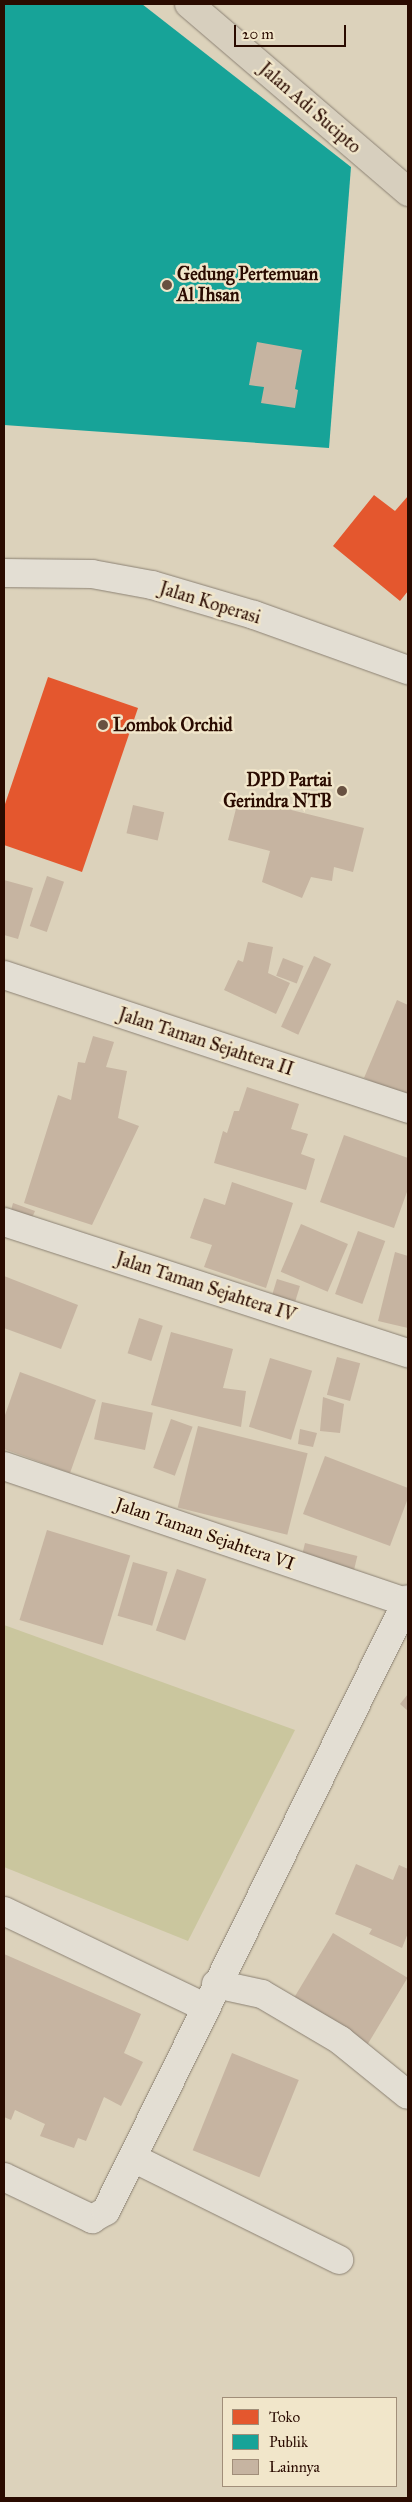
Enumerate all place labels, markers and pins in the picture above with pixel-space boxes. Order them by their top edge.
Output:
place label: Gedung Pertemuan Al Ihsan [177,264,318,306]
marker: Gedung Pertemuan Al Ihsan [161,279,173,291]
place label: Lombok Orchid [113,714,232,736]
marker: Lombok Orchid [97,719,109,731]
place label: DPD Partai Gerindra NTB [223,770,332,812]
marker: DPD Partai Gerindra NTB [336,785,348,797]

